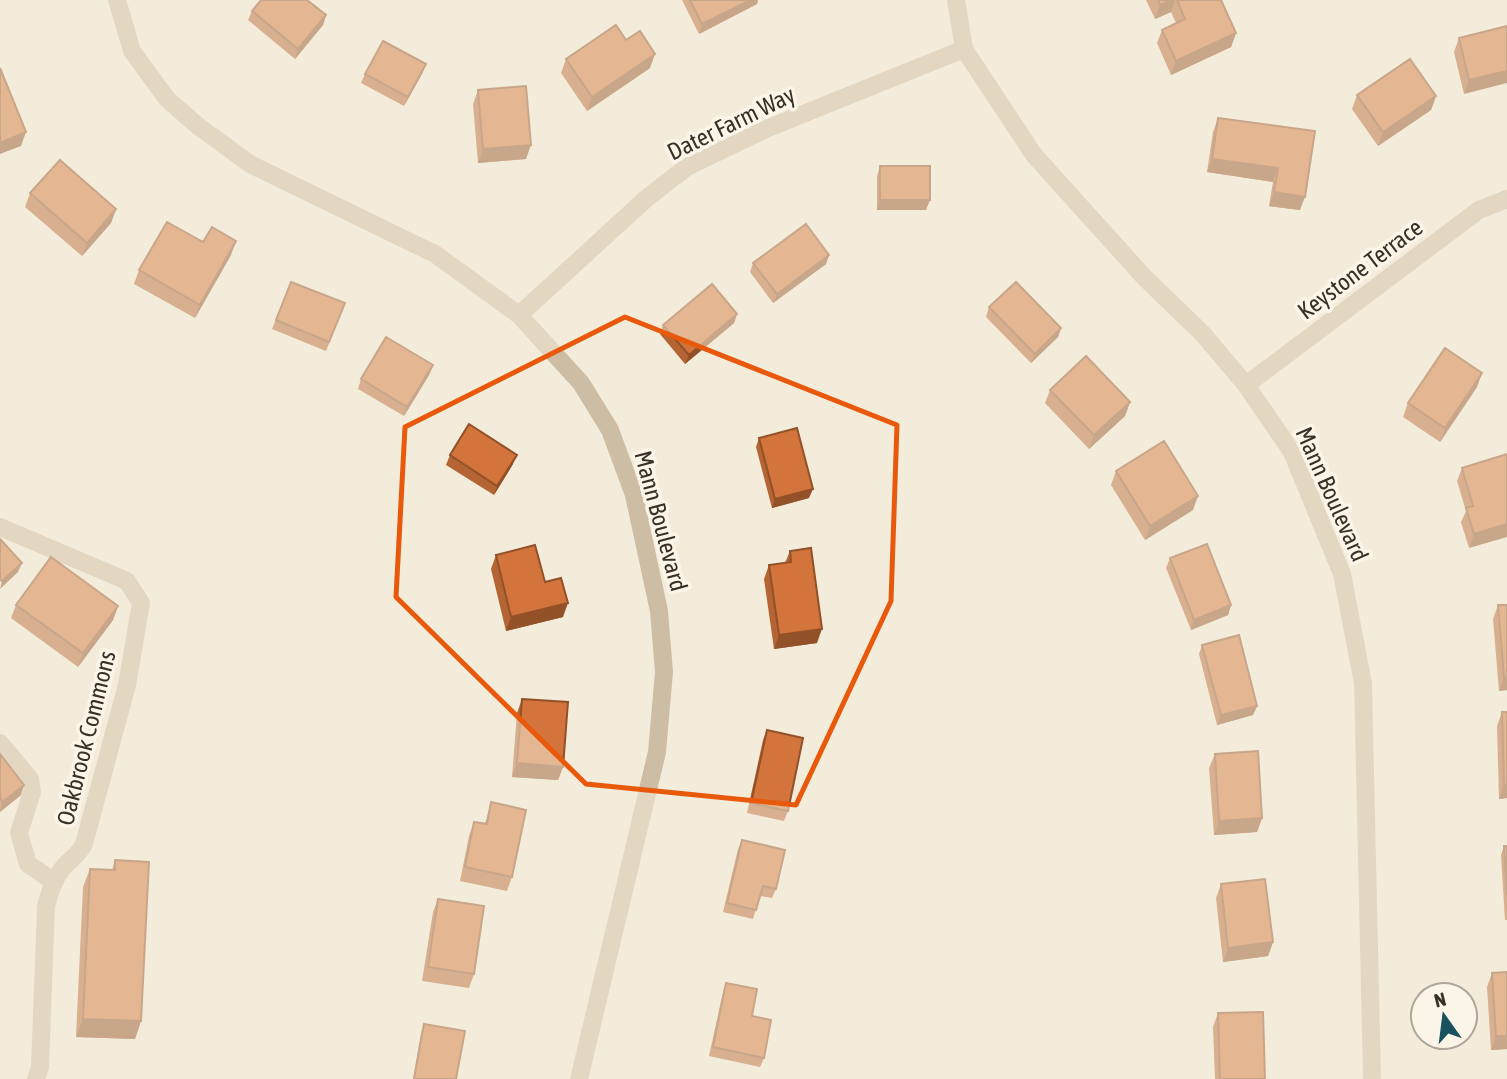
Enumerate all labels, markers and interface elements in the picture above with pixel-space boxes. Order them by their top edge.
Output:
street label: Dater Farm Way [663,81,799,165]
street label: Keystone Terrace [1293,213,1427,325]
street label: Mann Boulevard [1290,423,1374,565]
street label: Mann Boulevard [629,448,693,594]
street label: Oakbrook Commons [51,648,121,828]
north arrow [1409,981,1479,1051]
text: N [1432,987,1448,1012]

